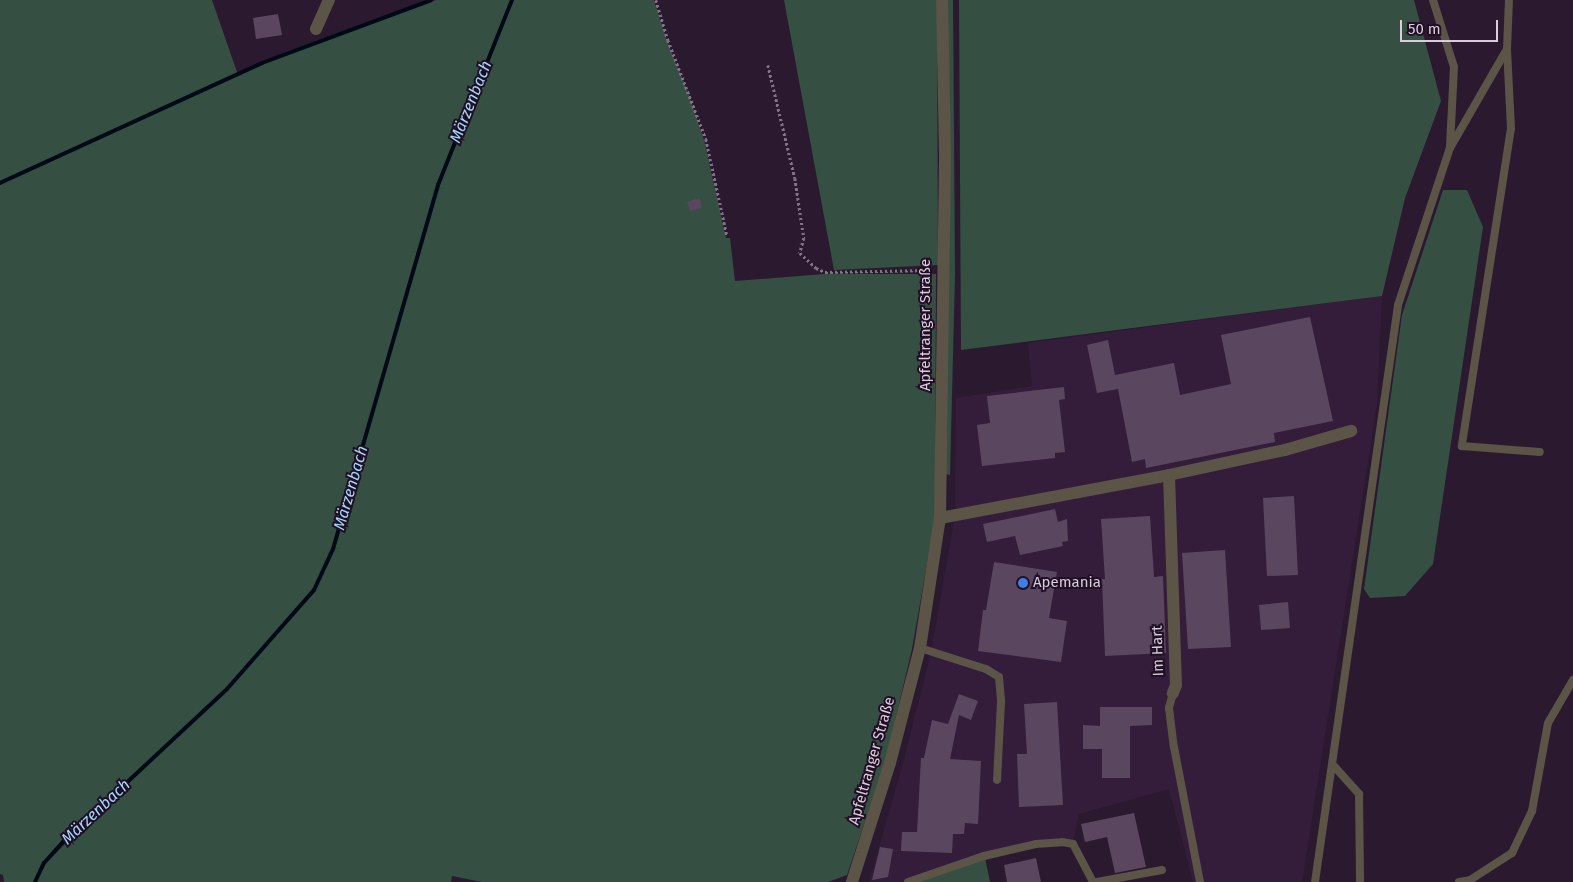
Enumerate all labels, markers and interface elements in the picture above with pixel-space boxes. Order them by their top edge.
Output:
scale bar [1403,10,1500,42]
text: 50 m [1408,20,1441,38]
water label: Märzenbach [446,58,496,146]
street label: Apfeltranger Straße [917,259,935,391]
water label: Märzenbach [330,444,372,532]
place label: Apemania [1033,574,1101,592]
marker: Apemania [1017,577,1029,589]
street label: Im Hart [1148,625,1168,677]
street label: Apfeltranger Straße [845,695,899,827]
water label: Märzenbach [58,775,134,849]

